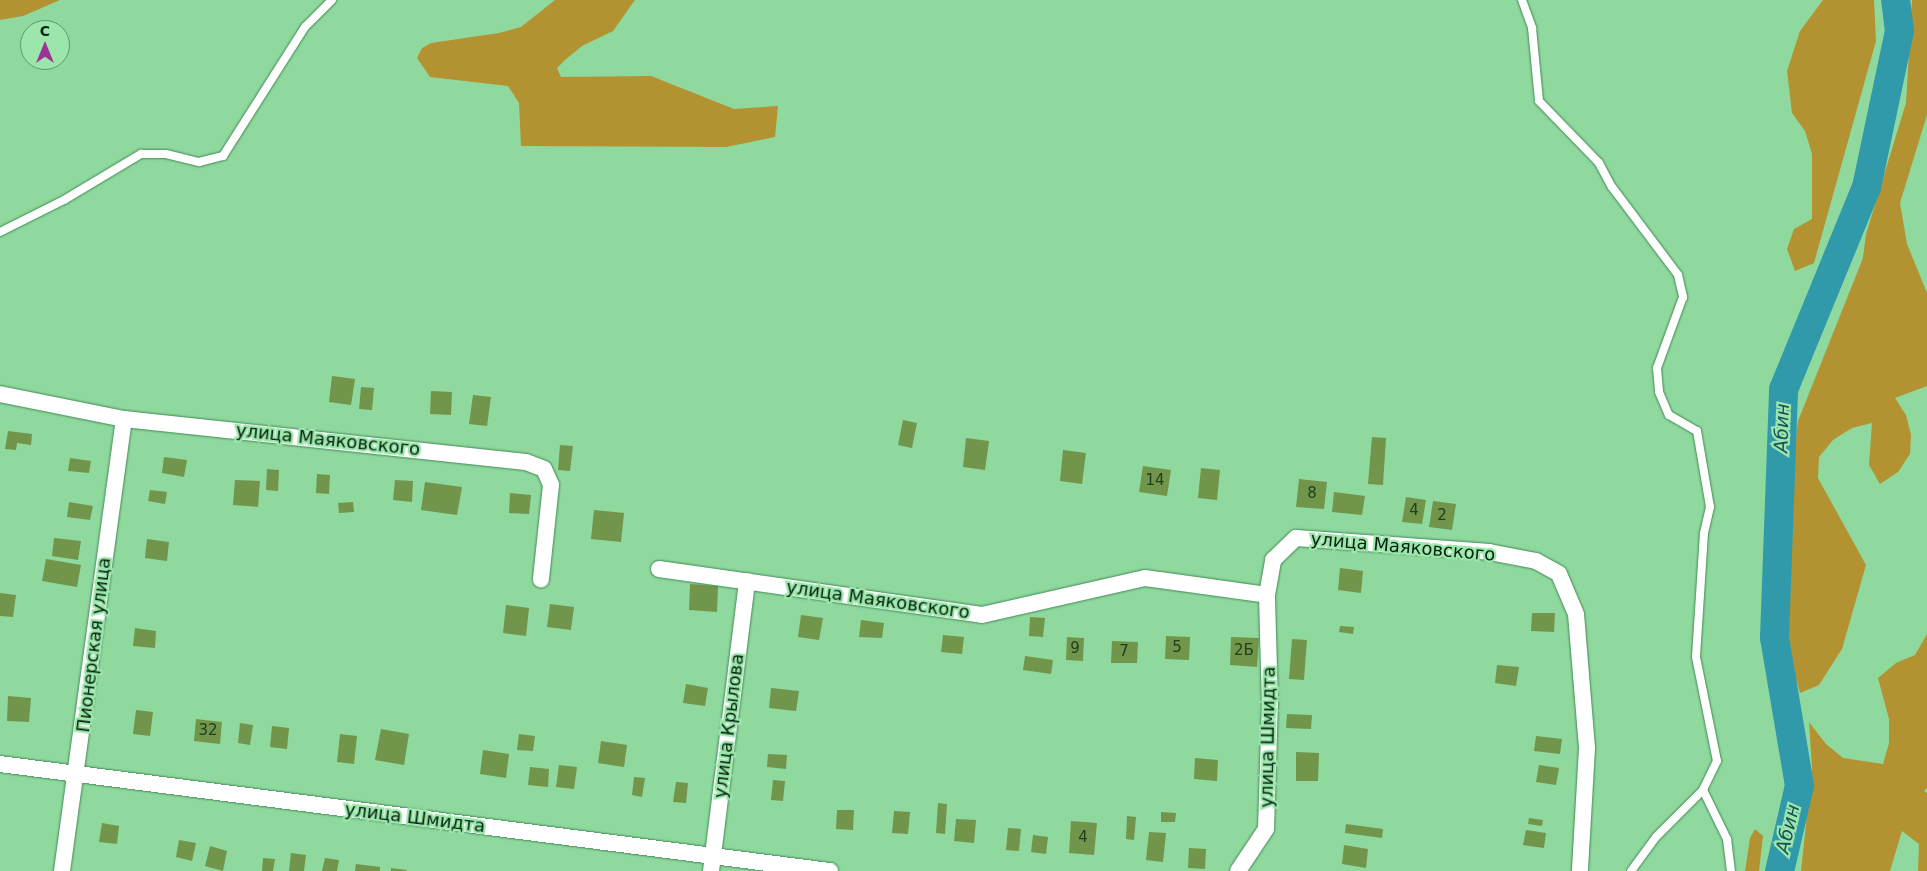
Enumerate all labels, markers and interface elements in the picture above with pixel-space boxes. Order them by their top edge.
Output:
north arrow [20,20,70,70]
text: С [40,23,50,39]
water label: Абин [1770,403,1794,453]
street label: улица Маяковского [235,420,421,460]
house number: 14 [1145,472,1165,490]
house number: 8 [1307,485,1317,503]
house number: 4 [1409,502,1419,520]
house number: 2 [1437,507,1447,525]
street label: улица Маяковского [1310,528,1496,566]
street label: Пионерская улица [73,556,115,734]
street label: улица Маяковского [785,576,971,624]
house number: 5 [1172,639,1182,657]
house number: 9 [1070,640,1080,658]
house number: 2Б [1234,642,1254,660]
house number: 7 [1119,643,1129,661]
street label: улица Крылова [709,653,749,799]
street label: улица Шмидта [1256,666,1280,808]
house number: 32 [198,722,218,740]
street label: улица Шмидта [344,799,486,837]
water label: Абин [1771,802,1805,856]
house number: 4 [1078,829,1088,847]

